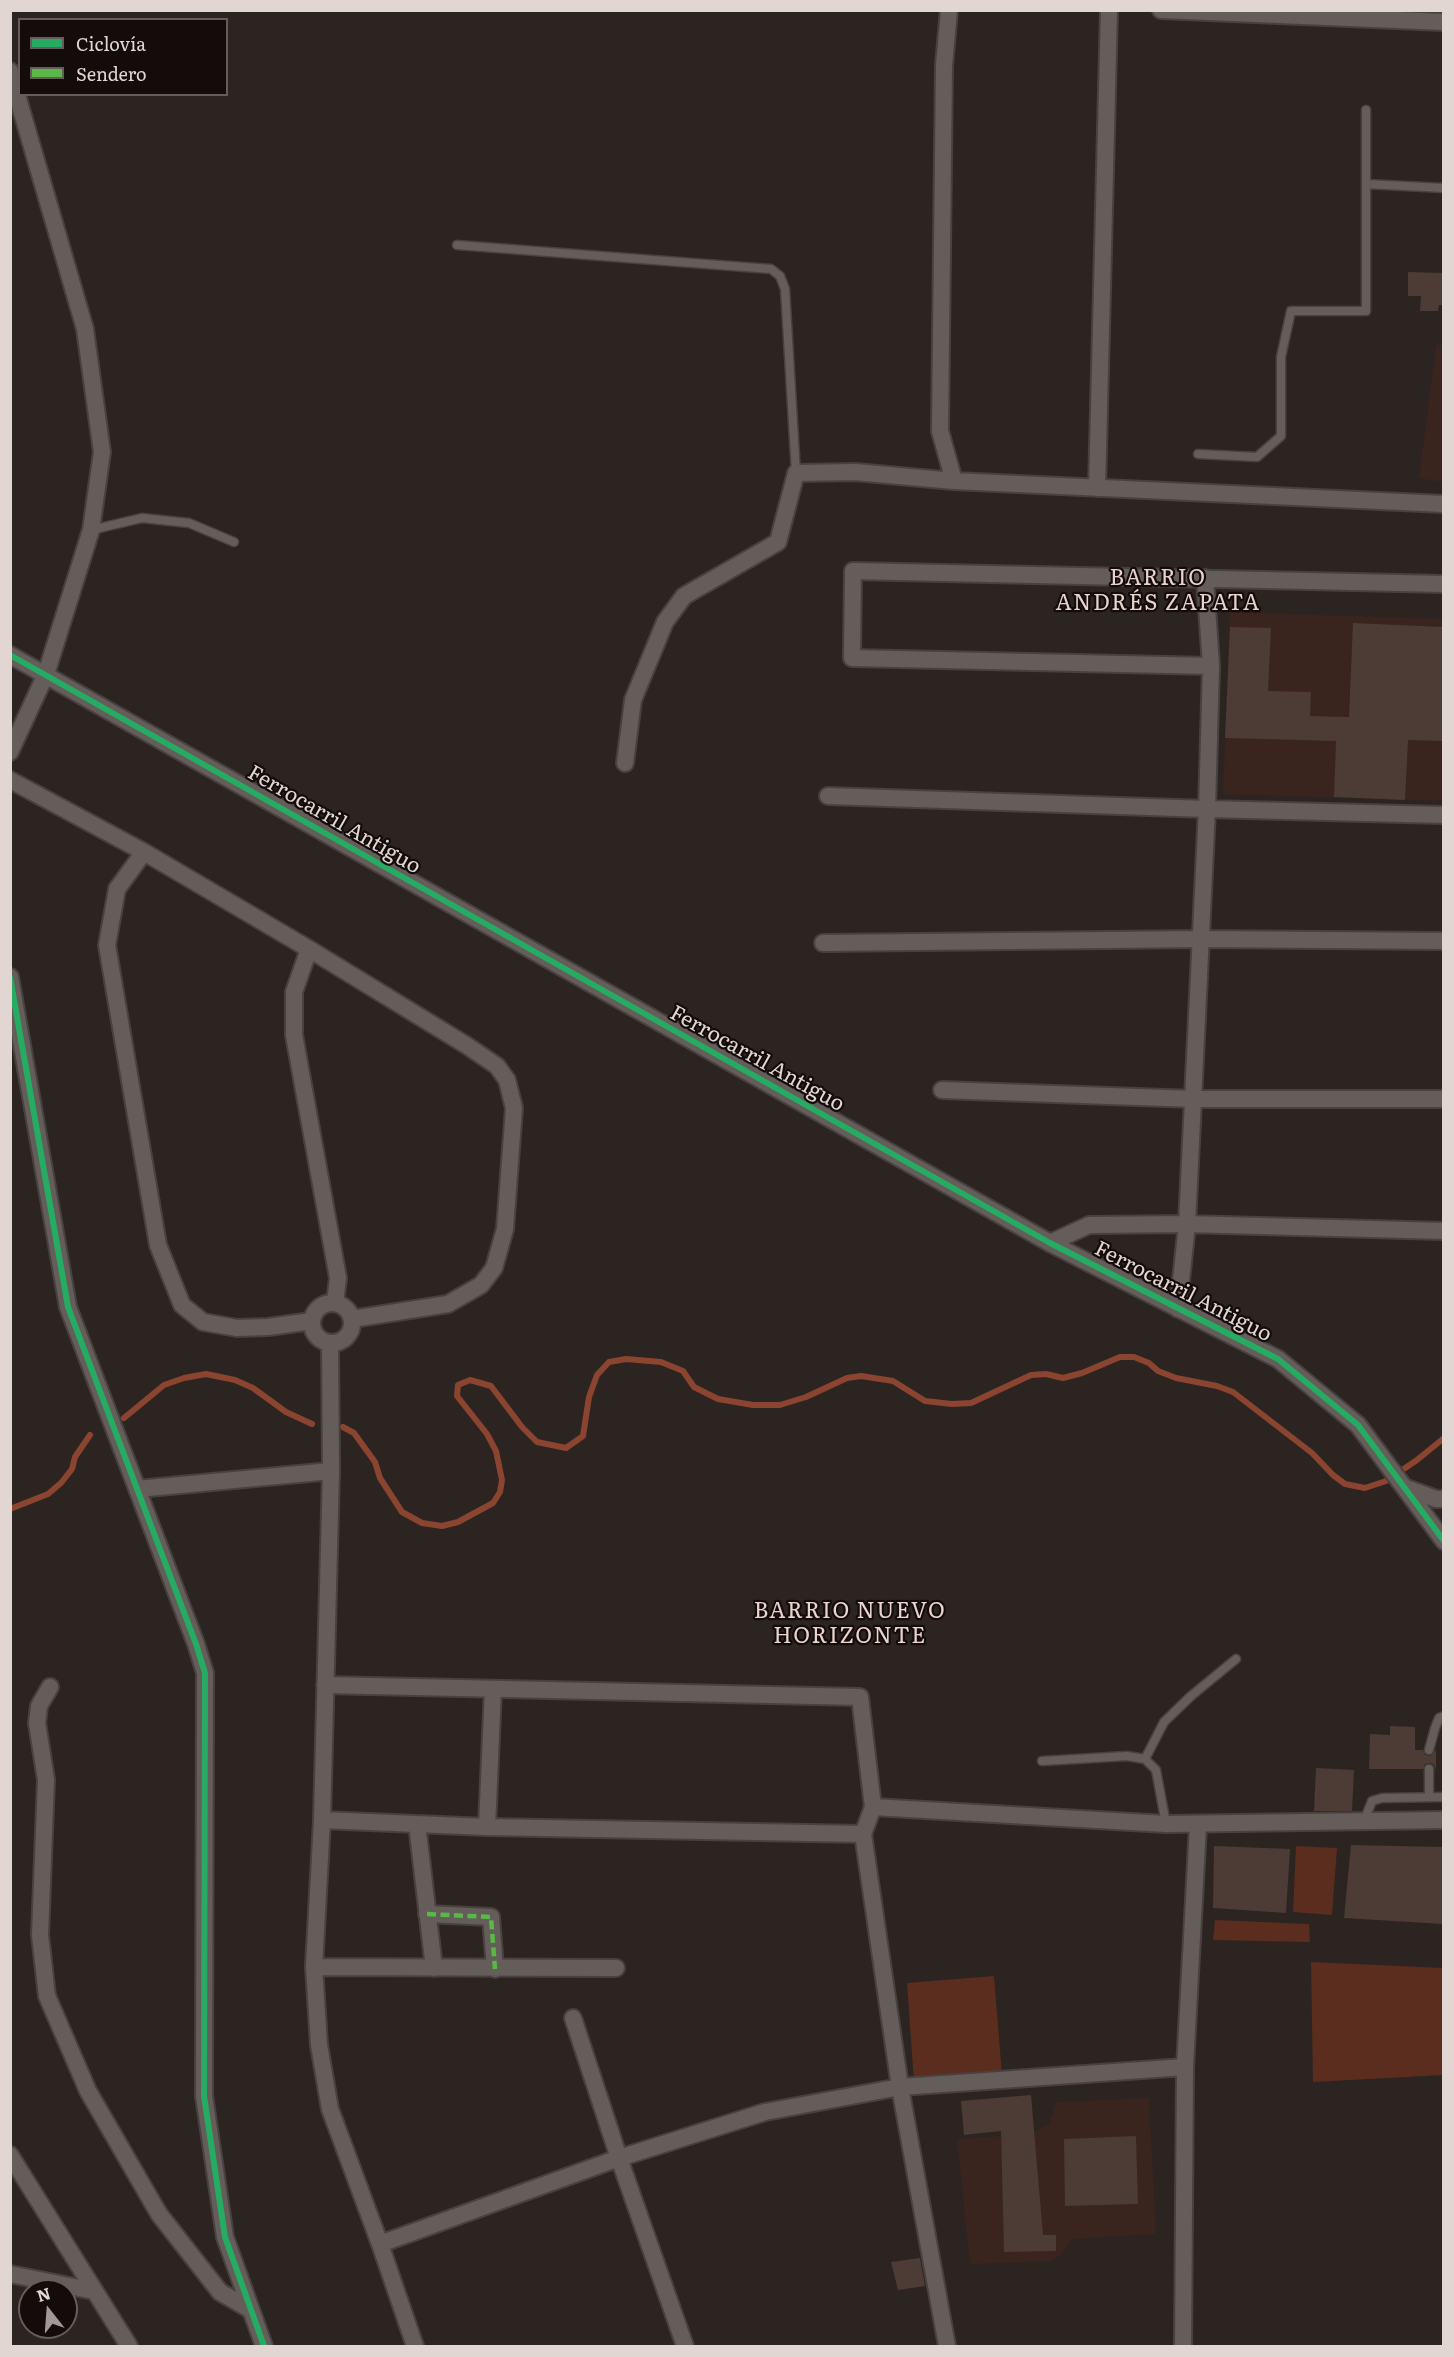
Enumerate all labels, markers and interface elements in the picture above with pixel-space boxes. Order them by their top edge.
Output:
legend [18,18,228,96]
text: Ciclovía [76,30,146,57]
text: Sendero [76,60,147,87]
district label: BARRIO ANDRÉS ZAPATA [1055,566,1261,618]
street label: Ferrocarril Antiguo [243,760,425,880]
street label: Ferrocarril Antiguo [665,1001,849,1117]
street label: Ferrocarril Antiguo [1090,1236,1276,1348]
district label: BARRIO NUEVO HORIZONTE [754,1599,946,1651]
north arrow [18,2279,78,2339]
text: N [33,2280,53,2307]

